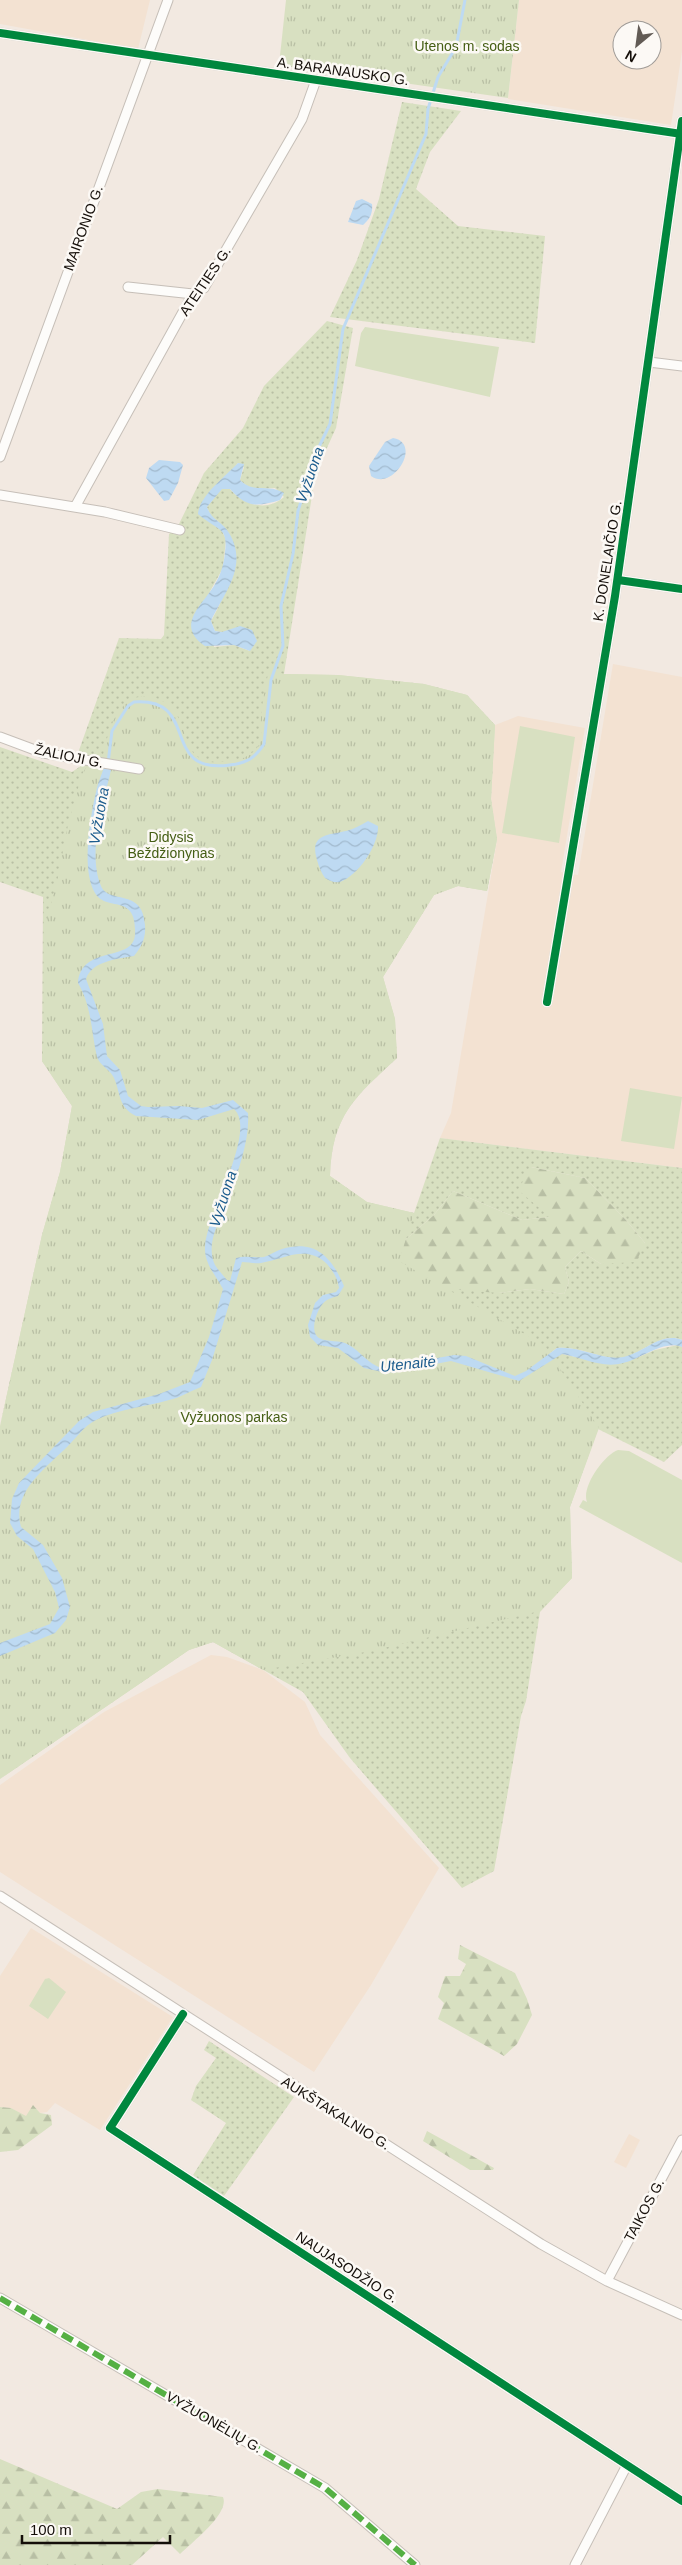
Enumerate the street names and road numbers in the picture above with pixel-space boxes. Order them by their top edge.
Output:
street label: A. BARANAUSKO G. [276,54,410,88]
street label: MAIRONIO G. [60,183,106,273]
street label: ATEITIES G. [176,243,234,319]
street label: K. DONELAIČIO G. [590,499,624,623]
street label: ŽALIOJI G. [33,741,105,771]
street label: AUKŠTAKALNIO G. [279,2073,393,2153]
street label: TAIKOS G. [621,2176,667,2244]
street label: NAUJASODŽIO G. [293,2228,401,2306]
street label: VYŽUONĖLIŲ G. [163,2387,265,2456]

